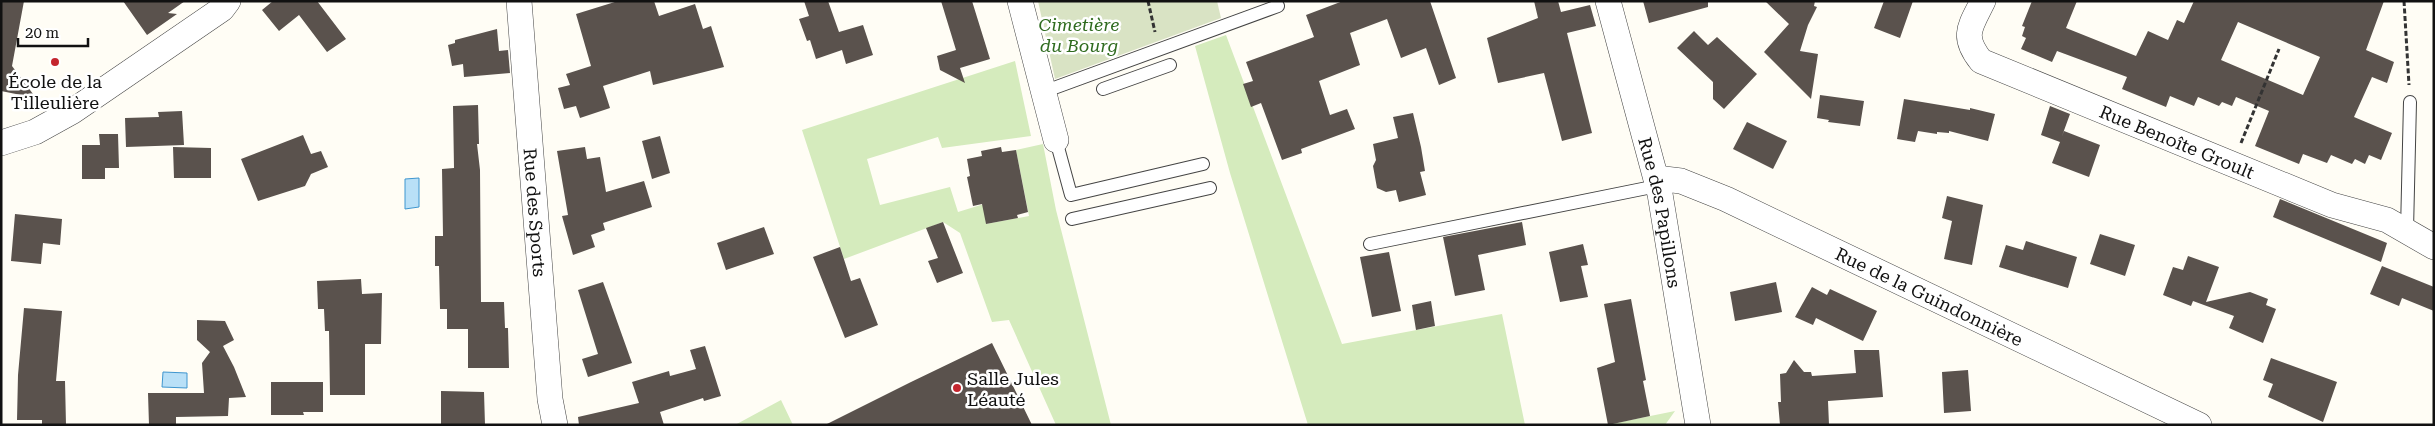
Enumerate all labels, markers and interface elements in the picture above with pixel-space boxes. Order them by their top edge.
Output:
park label: Cimetière du Bourg [1039,14,1119,56]
scale bar [18,15,88,47]
text: 20 m [25,24,60,42]
marker: École de la Tilleulière [49,56,61,68]
place label: École de la Tilleulière [8,71,102,113]
street label: Rue Benoîte Groult [2097,100,2258,183]
street label: Rue des Papillons [1635,135,1686,289]
street label: Rue des Sports [520,147,551,278]
street label: Rue de la Guindonnière [1832,242,2027,350]
place label: Salle Jules Léauté [967,368,1059,410]
marker: Salle Jules Léauté [951,382,963,394]

